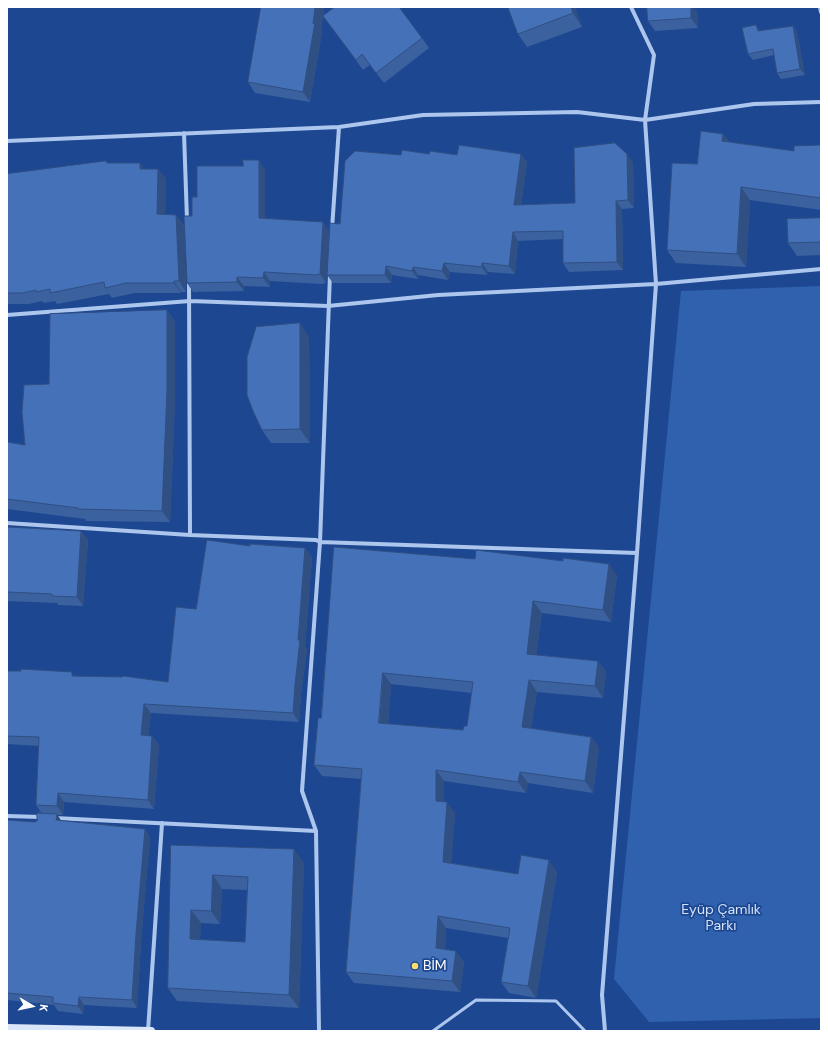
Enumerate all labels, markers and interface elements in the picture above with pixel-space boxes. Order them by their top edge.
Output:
park label: Eyüp Çamlık Parkı [681,902,761,934]
place label: BİM [423,958,446,974]
marker: BİM [410,961,420,971]
north arrow [12,986,52,1026]
text: K [36,1003,51,1013]

